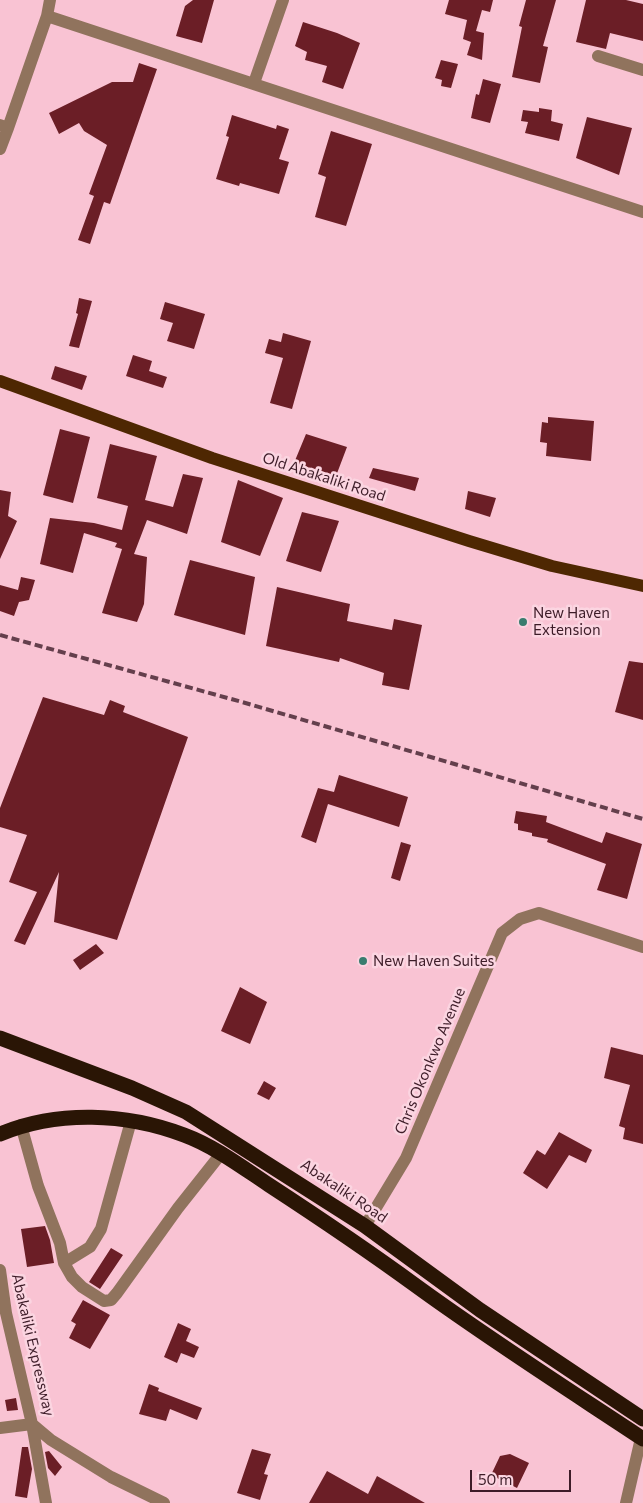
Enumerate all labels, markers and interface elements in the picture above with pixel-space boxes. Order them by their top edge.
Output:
street label: Old Abakaliki Road [260,449,388,505]
place label: New Haven Extension [533,604,610,639]
marker: New Haven Extension [517,616,529,628]
place label: New Haven Suites [373,952,494,970]
marker: New Haven Suites [357,955,369,967]
street label: Chris Okonkwo Avenue [391,985,469,1137]
street label: Abakaliki Road [297,1155,391,1227]
street label: Abakaliki Expressway [8,1272,58,1418]
scale bar [473,1460,574,1492]
text: 50 m [478,1470,512,1488]

